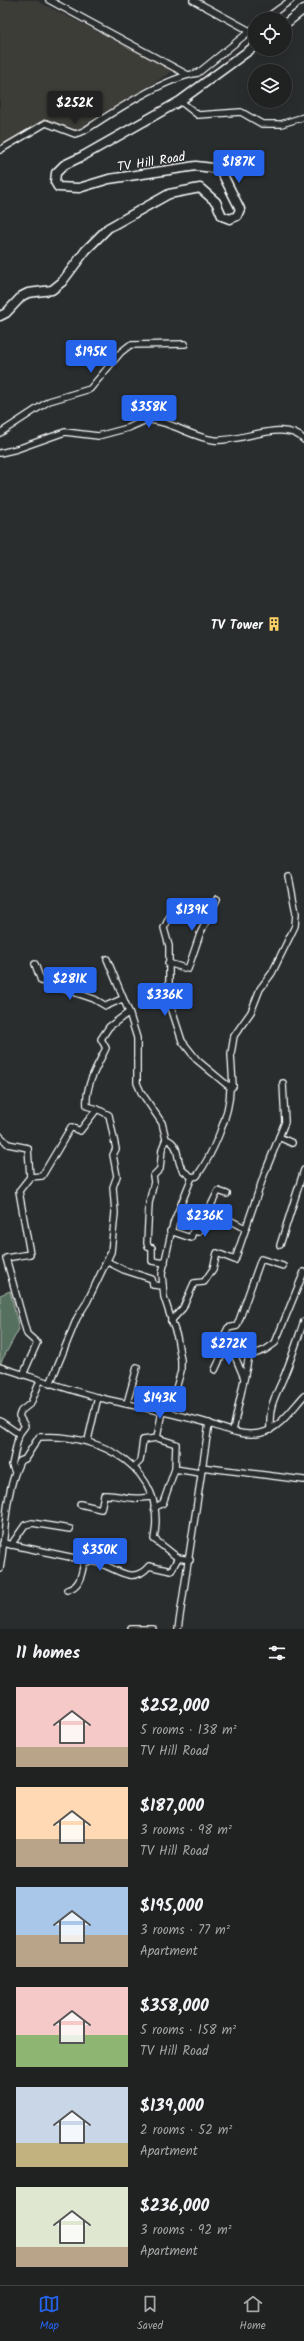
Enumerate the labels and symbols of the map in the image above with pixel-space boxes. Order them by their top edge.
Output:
pin: $252K [47,91,103,125]
street label: TV Hill Road [116,147,187,178]
pin: $187K [211,150,267,184]
pin: $195K [63,340,119,374]
pin: $358K [121,395,177,429]
place label: TV Tower [211,615,264,636]
building icon: TV Tower [266,616,282,632]
pin: $139K [164,898,220,932]
pin: $281K [42,967,98,1001]
pin: $336K [137,983,193,1017]
pin: $236K [177,1204,233,1238]
pin: $272K [201,1332,257,1366]
pin: $143K [132,1386,188,1420]
pin: $350K [72,1538,128,1572]

